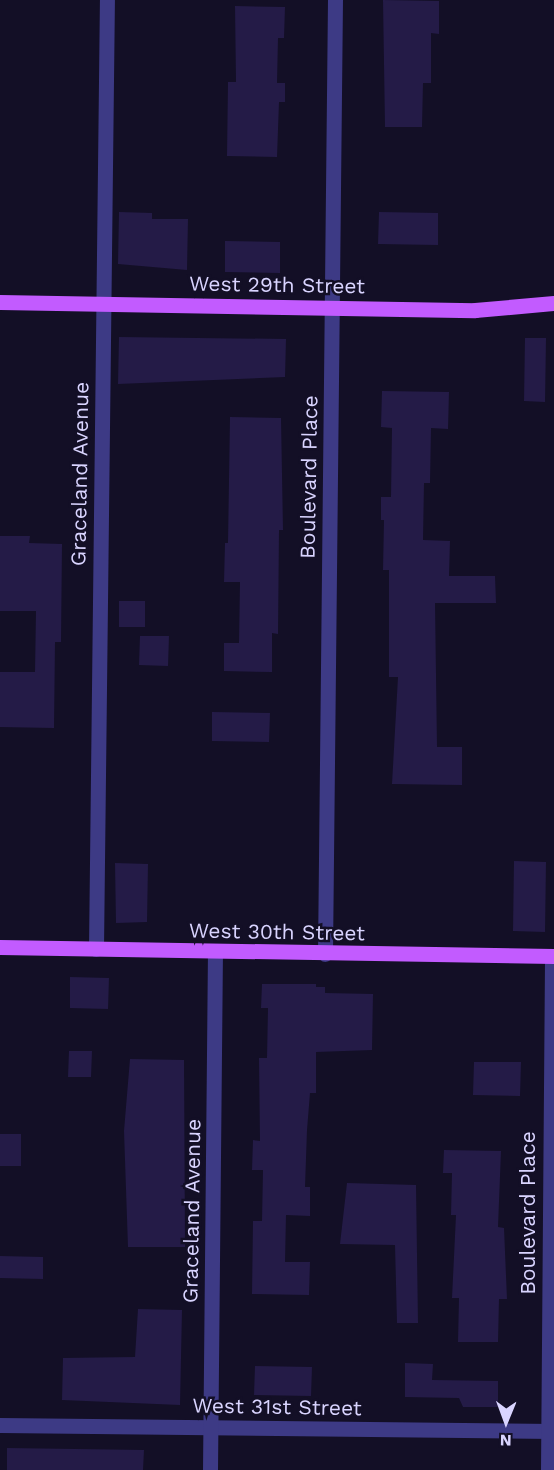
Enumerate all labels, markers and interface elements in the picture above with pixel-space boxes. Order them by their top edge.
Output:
street label: West 29th Street [189,271,365,299]
street label: Graceland Avenue [66,381,94,567]
street label: Boulevard Place [295,395,323,559]
street label: West 30th Street [189,918,365,946]
street label: Graceland Avenue [178,1118,206,1304]
street label: Boulevard Place [515,1131,541,1295]
north arrow [476,1392,536,1452]
street label: West 31st Street [192,1393,362,1421]
text: N [500,1431,512,1450]

